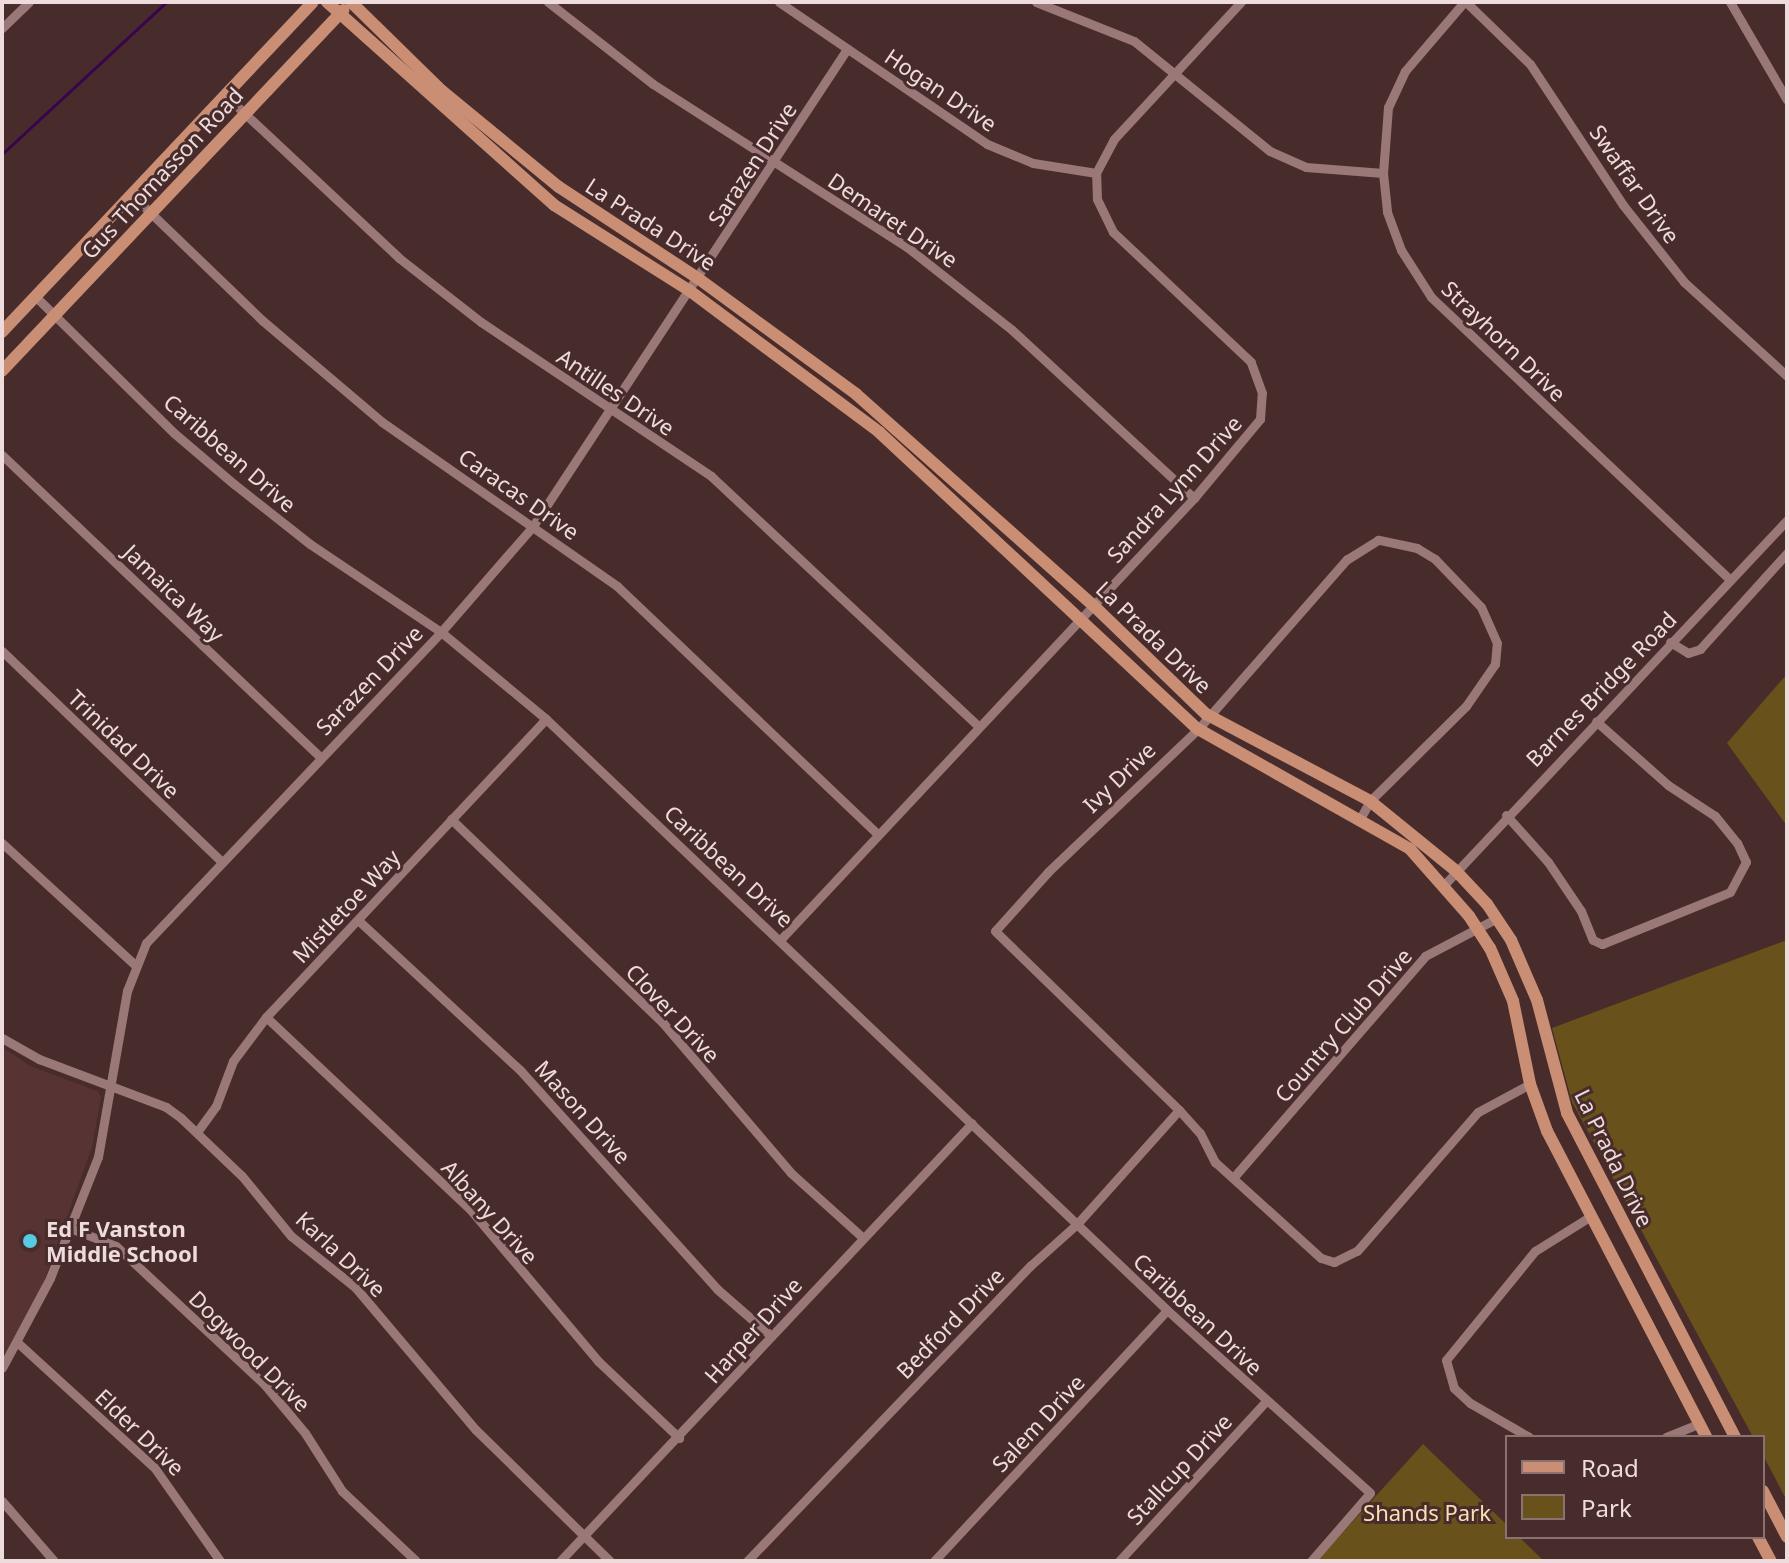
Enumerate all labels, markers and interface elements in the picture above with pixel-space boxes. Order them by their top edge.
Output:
street label: Hogan Drive [880,43,1002,137]
street label: Gus Thomasson Road [76,82,248,264]
street label: Sarazen Drive [702,97,802,231]
street label: Swaffar Drive [1584,120,1686,248]
street label: Demaret Drive [823,167,963,273]
street label: La Prada Drive [581,172,721,276]
street label: Strayhorn Drive [1437,275,1571,407]
street label: Antilles Drive [552,343,680,441]
street label: Caribbean Drive [158,388,302,518]
street label: Sandra Lynn Drive [1101,410,1247,568]
street label: Caracas Drive [454,443,584,545]
street label: Jamaica Way [118,539,230,647]
street label: La Prada Drive [1091,575,1217,699]
street label: Barnes Bridge Road [1520,606,1682,772]
street label: Sarazen Drive [310,620,428,740]
street label: Trinidad Drive [63,684,185,804]
street label: Ivy Drive [1077,736,1161,818]
street label: Caribbean Drive [659,800,799,932]
street label: Mistletoe Way [287,844,405,968]
street label: Country Club Drive [1269,943,1417,1107]
street label: Clover Drive [621,958,725,1068]
street label: Mason Drive [530,1055,636,1169]
street label: La Prada Drive [1569,1085,1659,1231]
street label: Albany Drive [437,1155,543,1269]
street label: Karla Drive [291,1206,391,1302]
place label: Ed F Vanston Middle School [46,1215,198,1266]
marker: Ed F Vanston Middle School [21,1232,39,1250]
street label: Caribbean Drive [1128,1248,1268,1380]
street label: Bedford Drive [891,1262,1009,1384]
street label: Harper Drive [699,1272,807,1388]
street label: Dogwood Drive [184,1285,316,1417]
street label: Salem Drive [986,1369,1090,1477]
street label: Elder Drive [90,1383,190,1481]
street label: Stallcup Drive [1121,1408,1237,1530]
legend [1505,1435,1765,1539]
text: Road [1581,1451,1639,1484]
text: Park [1581,1491,1632,1524]
park label: Shands Park [1363,1500,1491,1526]

